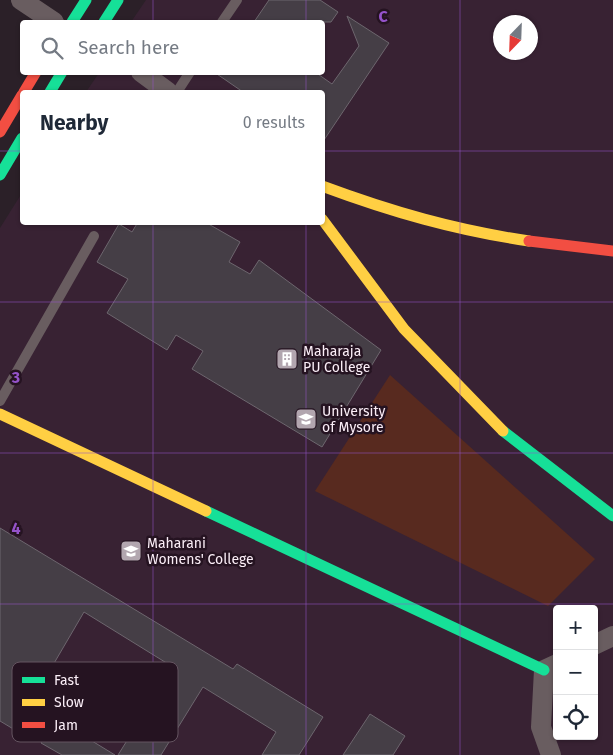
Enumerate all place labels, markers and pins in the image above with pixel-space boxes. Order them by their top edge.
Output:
place label: Maharaja PU College [303,343,370,376]
building icon: Maharaja PU College [275,347,299,371]
place label: University of Mysore [322,403,386,436]
school or university icon: University of Mysore [294,407,318,431]
place label: Maharani Womens' College [147,535,254,568]
school or university icon: Maharani Womens' College [119,539,143,563]

